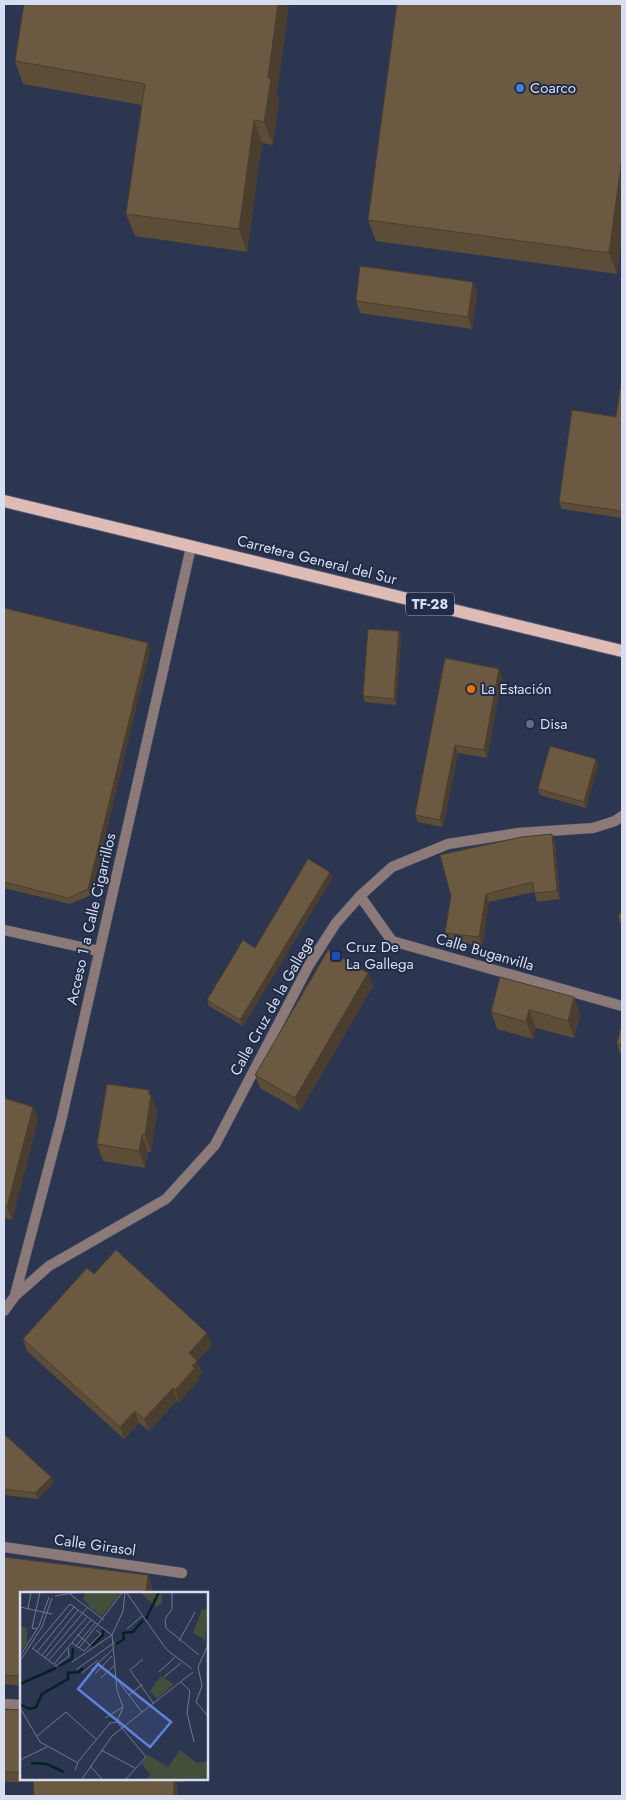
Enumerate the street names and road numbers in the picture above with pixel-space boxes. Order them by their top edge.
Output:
street label: Carretera General del Sur [235,529,400,591]
road number: TF-28 [406,592,454,616]
street label: Acceso 1 a Calle Cigarrillos [61,831,121,1007]
street label: Calle Buganvilla [433,927,537,977]
street label: Calle Cruz de la Gallega [224,932,320,1080]
street label: Calle Girasol [53,1528,137,1562]

